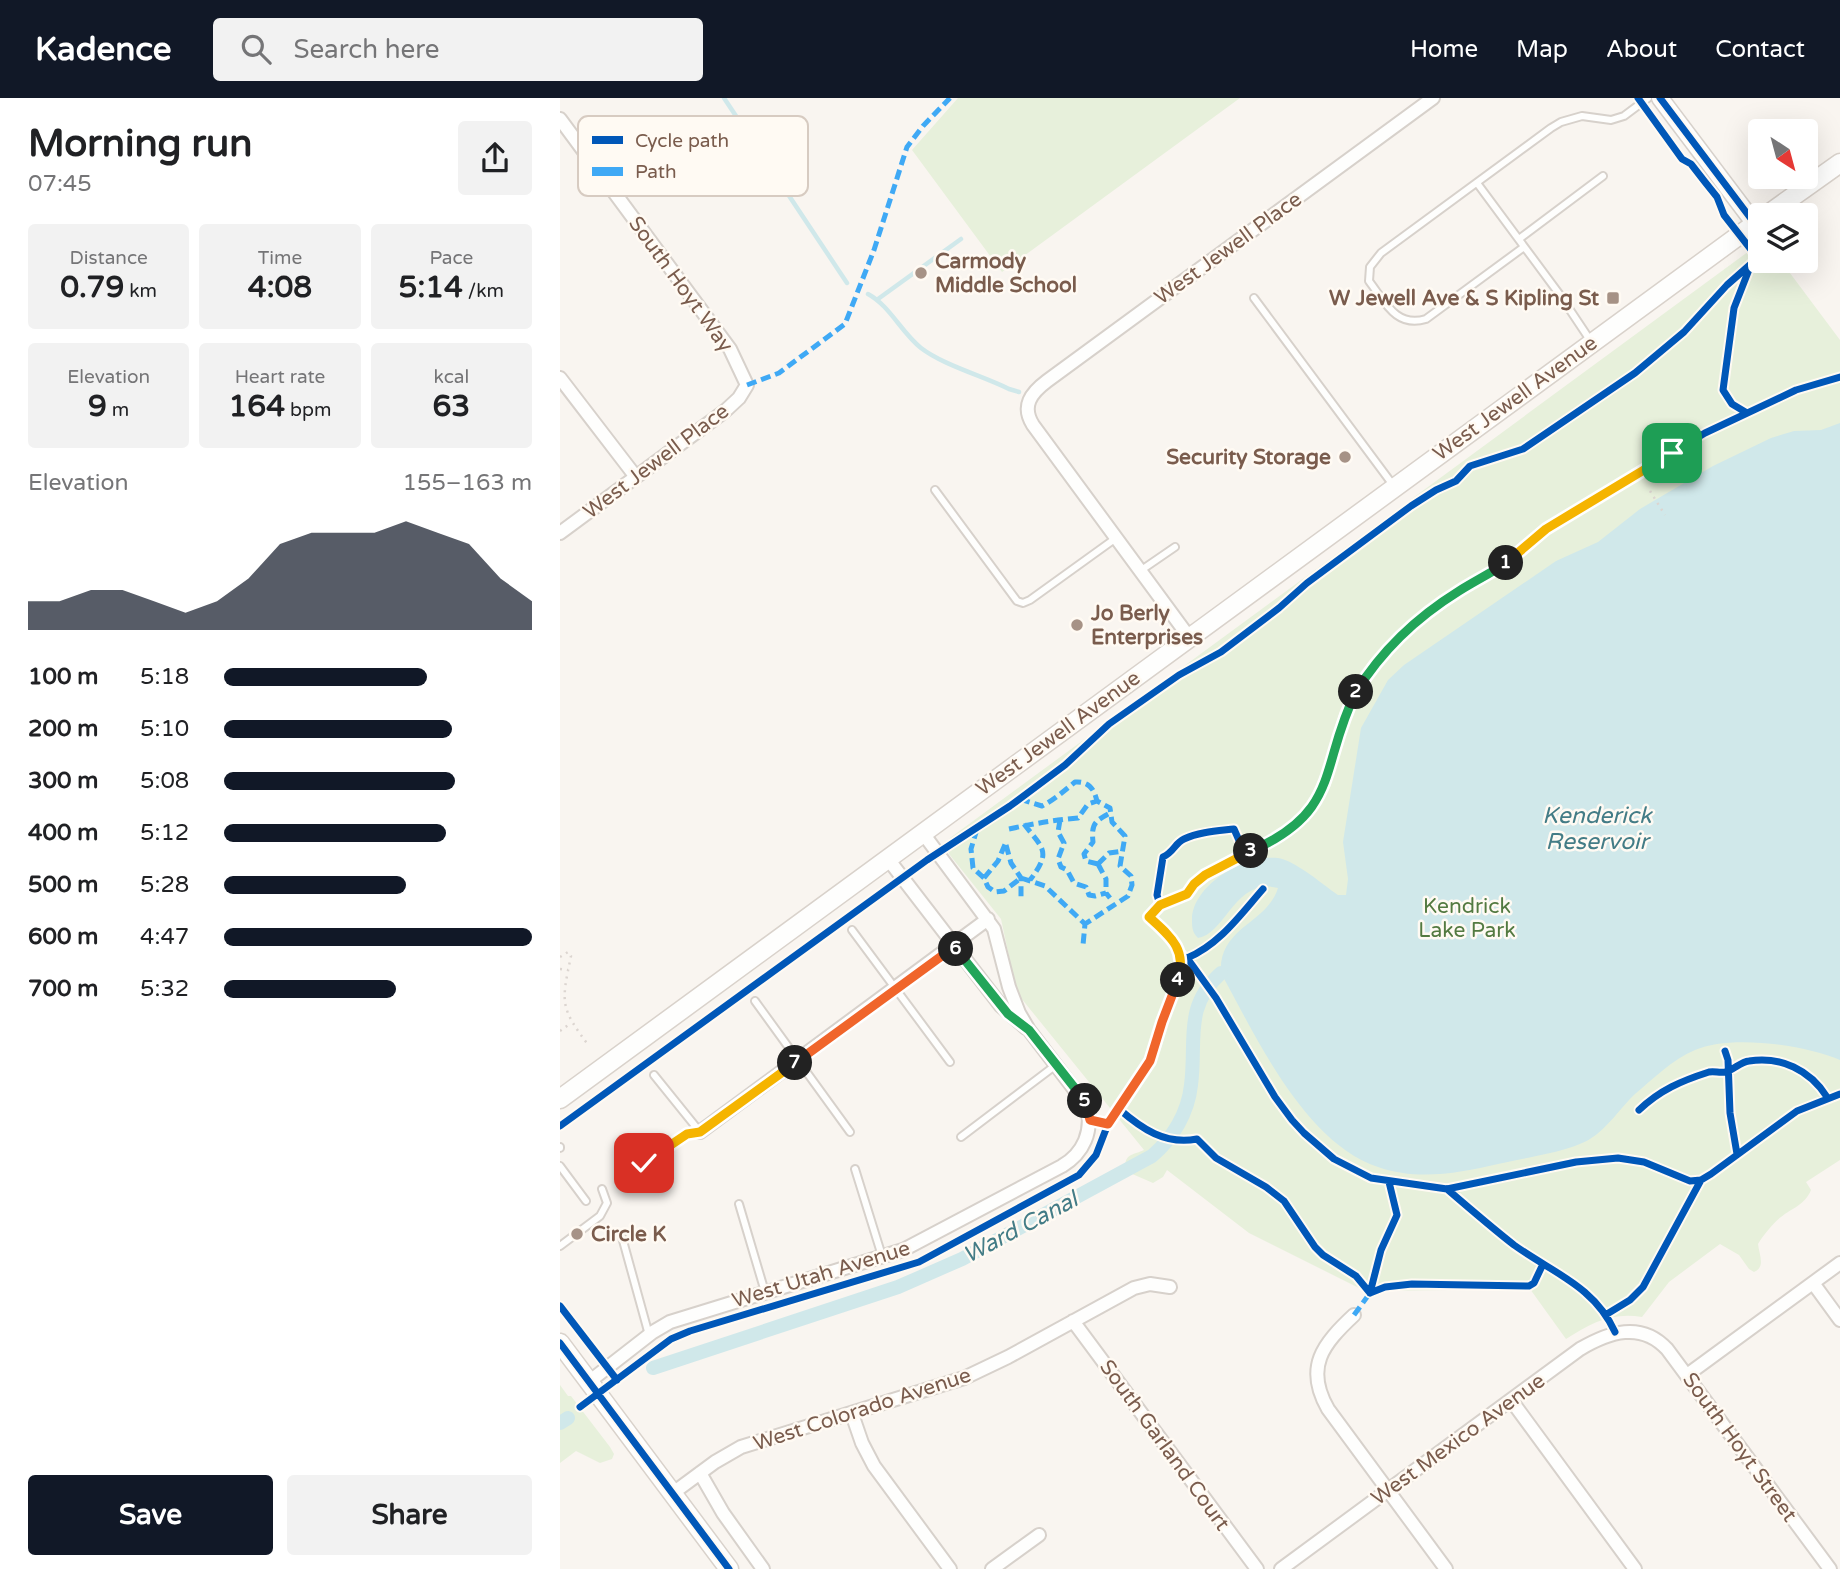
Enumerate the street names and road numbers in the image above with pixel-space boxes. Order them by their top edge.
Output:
street label: West Jewell Place [1150,187,1307,310]
street label: South Hoyt Way [623,212,738,357]
street label: West Jewell Avenue [1428,330,1602,466]
street label: West Jewell Place [579,399,734,524]
street label: West Jewell Avenue [971,665,1145,801]
street label: West Utah Avenue [729,1236,913,1313]
street label: South Garland Court [1094,1355,1235,1536]
street label: West Colorado Avenue [750,1362,974,1456]
street label: West Mexico Avenue [1367,1368,1550,1511]
street label: South Hoyt Street [1677,1368,1802,1527]

